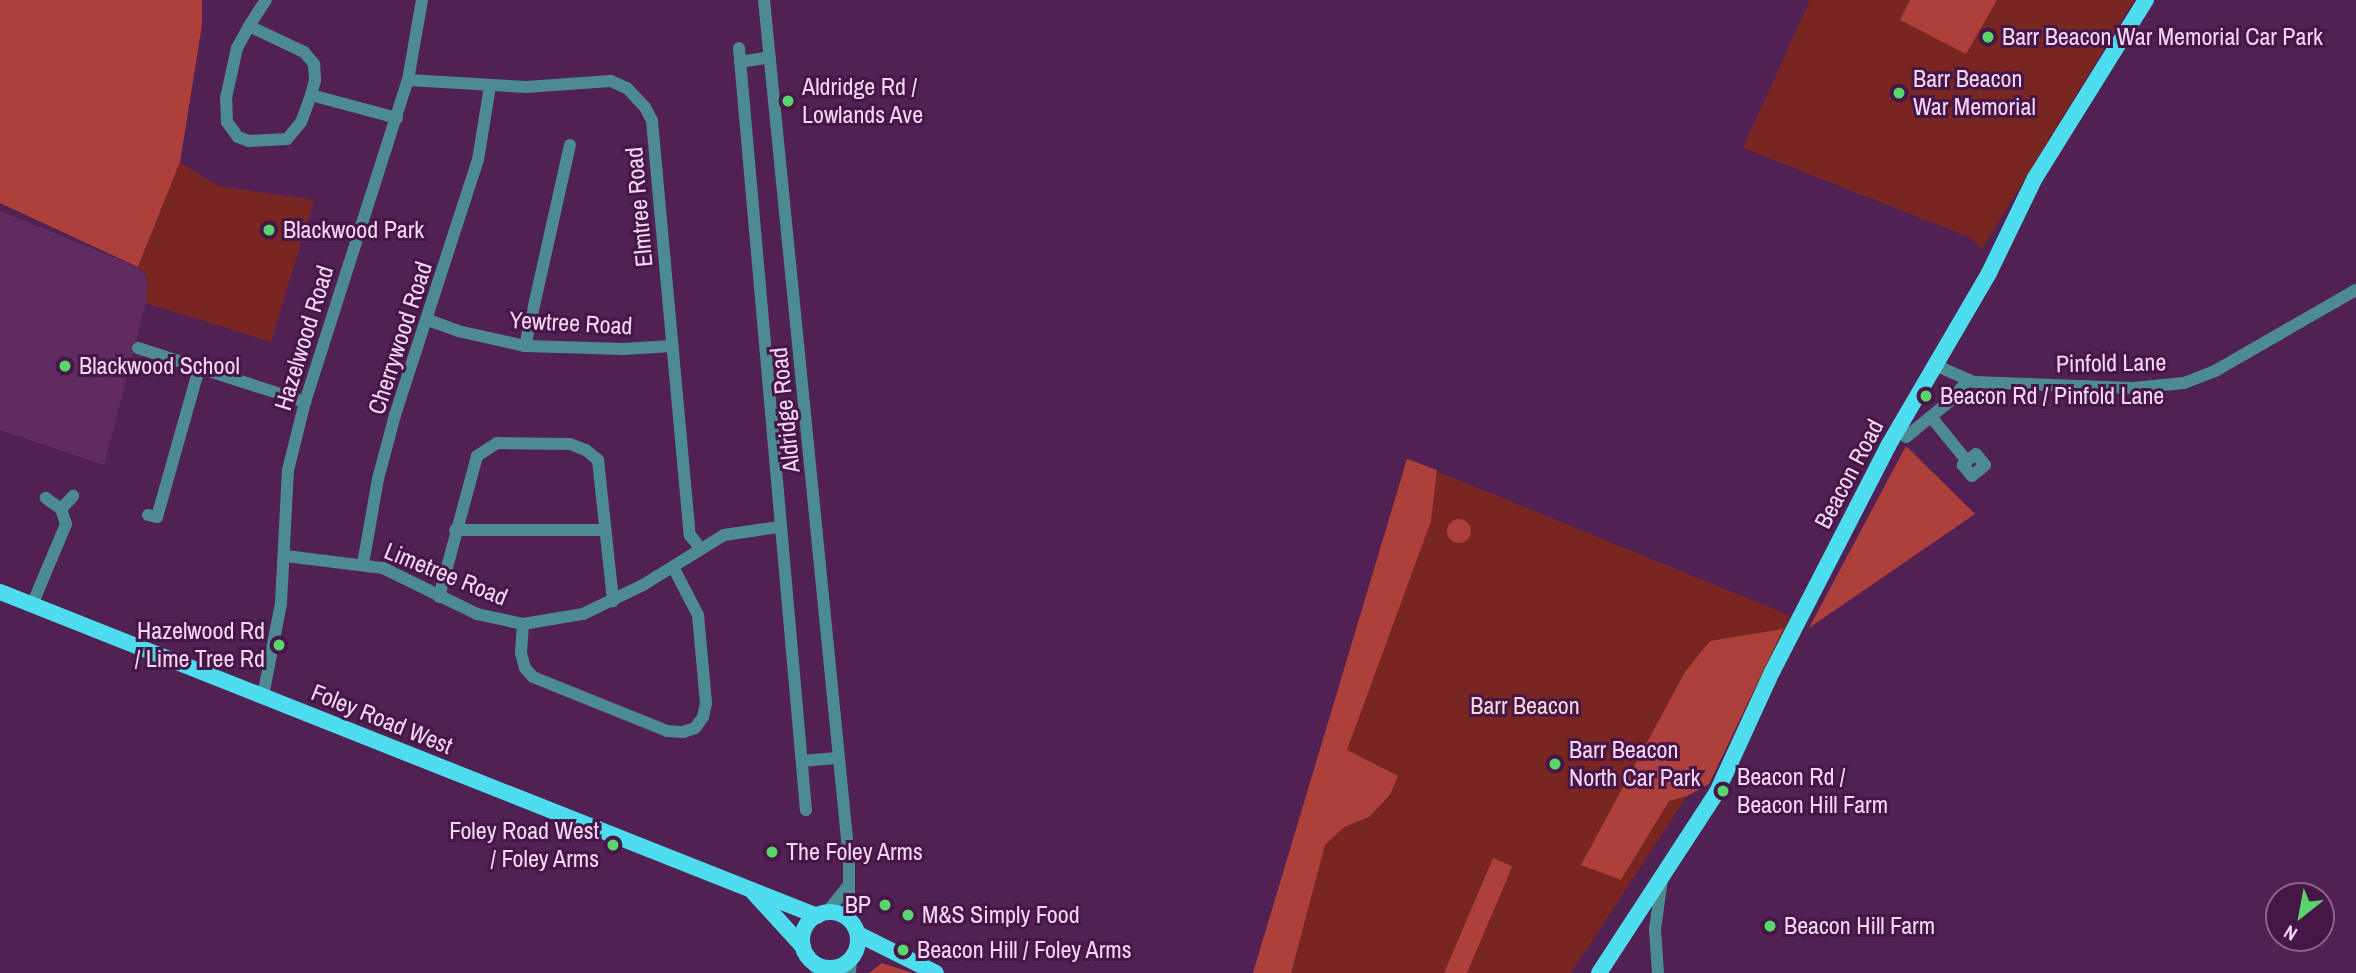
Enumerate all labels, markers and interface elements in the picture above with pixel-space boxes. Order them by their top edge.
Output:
place label: Barr Beacon War Memorial Car Park [2002,23,2323,51]
marker: Barr Beacon War Memorial Car Park [1980,29,1996,45]
place label: Barr Beacon War Memorial [1913,65,2036,121]
place label: Aldridge Rd / Lowlands Ave [802,73,924,129]
marker: Barr Beacon War Memorial [1891,85,1907,101]
marker: Aldridge Rd / Lowlands Ave [780,93,796,109]
street label: Elmtree Road [619,146,659,268]
place label: Blackwood Park [283,216,424,244]
marker: Blackwood Park [261,222,277,238]
street label: Cherrywood Road [362,258,438,418]
street label: Hazelwood Road [268,262,340,414]
street label: Yewtree Road [509,305,633,341]
street label: Aldridge Road [764,346,806,474]
street label: Pinfold Lane [2055,348,2167,378]
place label: Blackwood School [79,352,240,380]
marker: Blackwood School [57,358,73,374]
place label: Beacon Rd / Pinfold Lane [1940,382,2164,410]
marker: Beacon Rd / Pinfold Lane [1918,388,1934,404]
street label: Beacon Road [1808,415,1890,533]
street label: Limetree Road [380,536,512,612]
place label: Hazelwood Rd / Lime Tree Rd [134,617,265,673]
marker: Hazelwood Rd / Lime Tree Rd [271,637,287,653]
street label: Foley Road West [307,678,457,760]
park label: Barr Beacon [1470,692,1580,720]
place label: Barr Beacon North Car Park [1569,736,1700,792]
marker: Barr Beacon North Car Park [1547,756,1563,772]
place label: Beacon Rd / Beacon Hill Farm [1737,763,1888,819]
marker: Beacon Rd / Beacon Hill Farm [1715,783,1731,799]
place label: Foley Road West / Foley Arms [449,817,599,873]
marker: Foley Road West / Foley Arms [605,837,621,853]
place label: The Foley Arms [786,838,924,866]
marker: The Foley Arms [764,844,780,860]
north arrow [2265,882,2335,952]
place label: BP [845,891,871,919]
marker: BP [877,897,893,913]
place label: M&S Simply Food [922,901,1080,929]
marker: M&S Simply Food [900,907,916,923]
place label: Beacon Hill Farm [1784,912,1935,940]
marker: Beacon Hill Farm [1762,918,1778,934]
text: N [2279,919,2302,947]
place label: Beacon Hill / Foley Arms [917,936,1133,964]
marker: Beacon Hill / Foley Arms [895,942,911,958]

